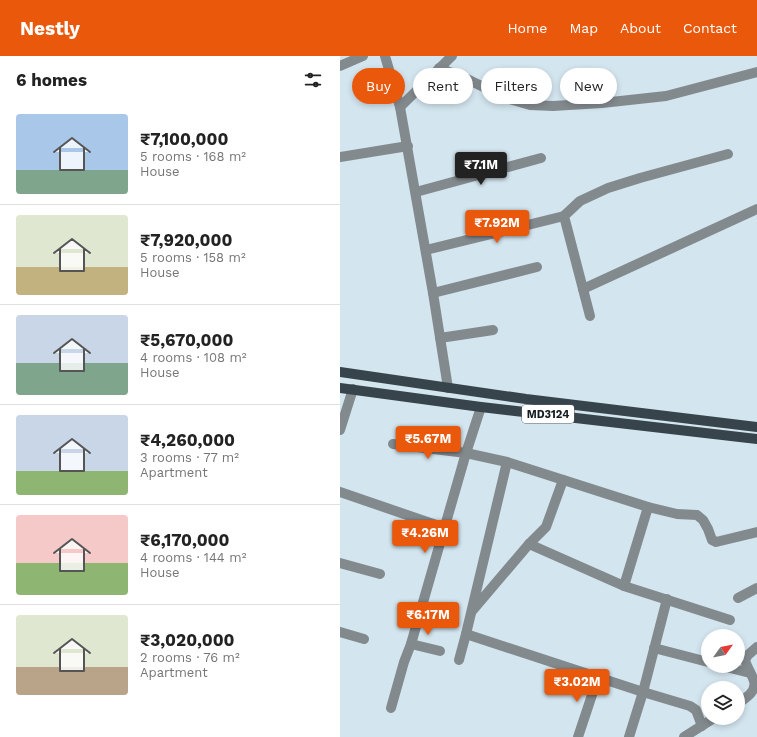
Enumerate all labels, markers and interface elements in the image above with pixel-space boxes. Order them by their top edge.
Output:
text: Nestly [20,17,80,40]
text: Home [507,20,547,36]
text: Map [569,20,598,36]
text: About [620,20,661,36]
text: Contact [683,20,737,36]
chip: Buy [352,68,405,104]
chip: Rent [413,68,473,104]
chip: Filters [481,68,552,104]
chip: New [560,68,617,104]
icon: filters [302,69,324,91]
text: 6 homes [16,70,87,90]
text: ₹7,100,000 [140,129,228,149]
icon: home [48,130,96,178]
text: 5 rooms · 168 m² [140,149,246,164]
pin: ₹7.1M [453,152,509,186]
text: ₹7.1M [464,157,498,172]
text: House [140,164,180,179]
pin: ₹7.92M [464,210,530,244]
text: ₹7.92M [474,215,520,230]
text: ₹7,920,000 [140,230,232,250]
icon: home [48,231,96,279]
text: 5 rooms · 158 m² [140,250,246,265]
text: House [140,265,180,280]
text: ₹5,670,000 [140,330,233,350]
icon: home [48,331,96,379]
text: 4 rooms · 108 m² [140,350,247,365]
text: House [140,365,180,380]
road number: MD3124 [522,405,574,423]
pin: ₹5.67M [395,426,461,460]
text: ₹4,260,000 [140,430,235,450]
icon: home [48,431,96,479]
text: ₹5.67M [405,431,451,446]
text: 3 rooms · 77 m² [140,450,239,465]
text: Apartment [140,465,208,480]
pin: ₹4.26M [392,520,458,554]
text: ₹4.26M [401,525,449,540]
text: ₹6,170,000 [140,530,230,550]
icon: home [48,531,96,579]
text: 4 rooms · 144 m² [140,550,246,565]
text: House [140,565,180,580]
pin: ₹6.17M [395,602,461,636]
text: ₹6.17M [406,607,450,622]
north arrow [701,629,745,673]
map controls [701,629,745,725]
text: ₹3,020,000 [140,630,235,650]
icon: home [48,631,96,679]
text: 2 rooms · 76 m² [140,650,240,665]
text: Apartment [140,665,208,680]
pin: ₹3.02M [544,669,610,703]
text: ₹3.02M [553,674,601,689]
button: layers [701,681,745,725]

